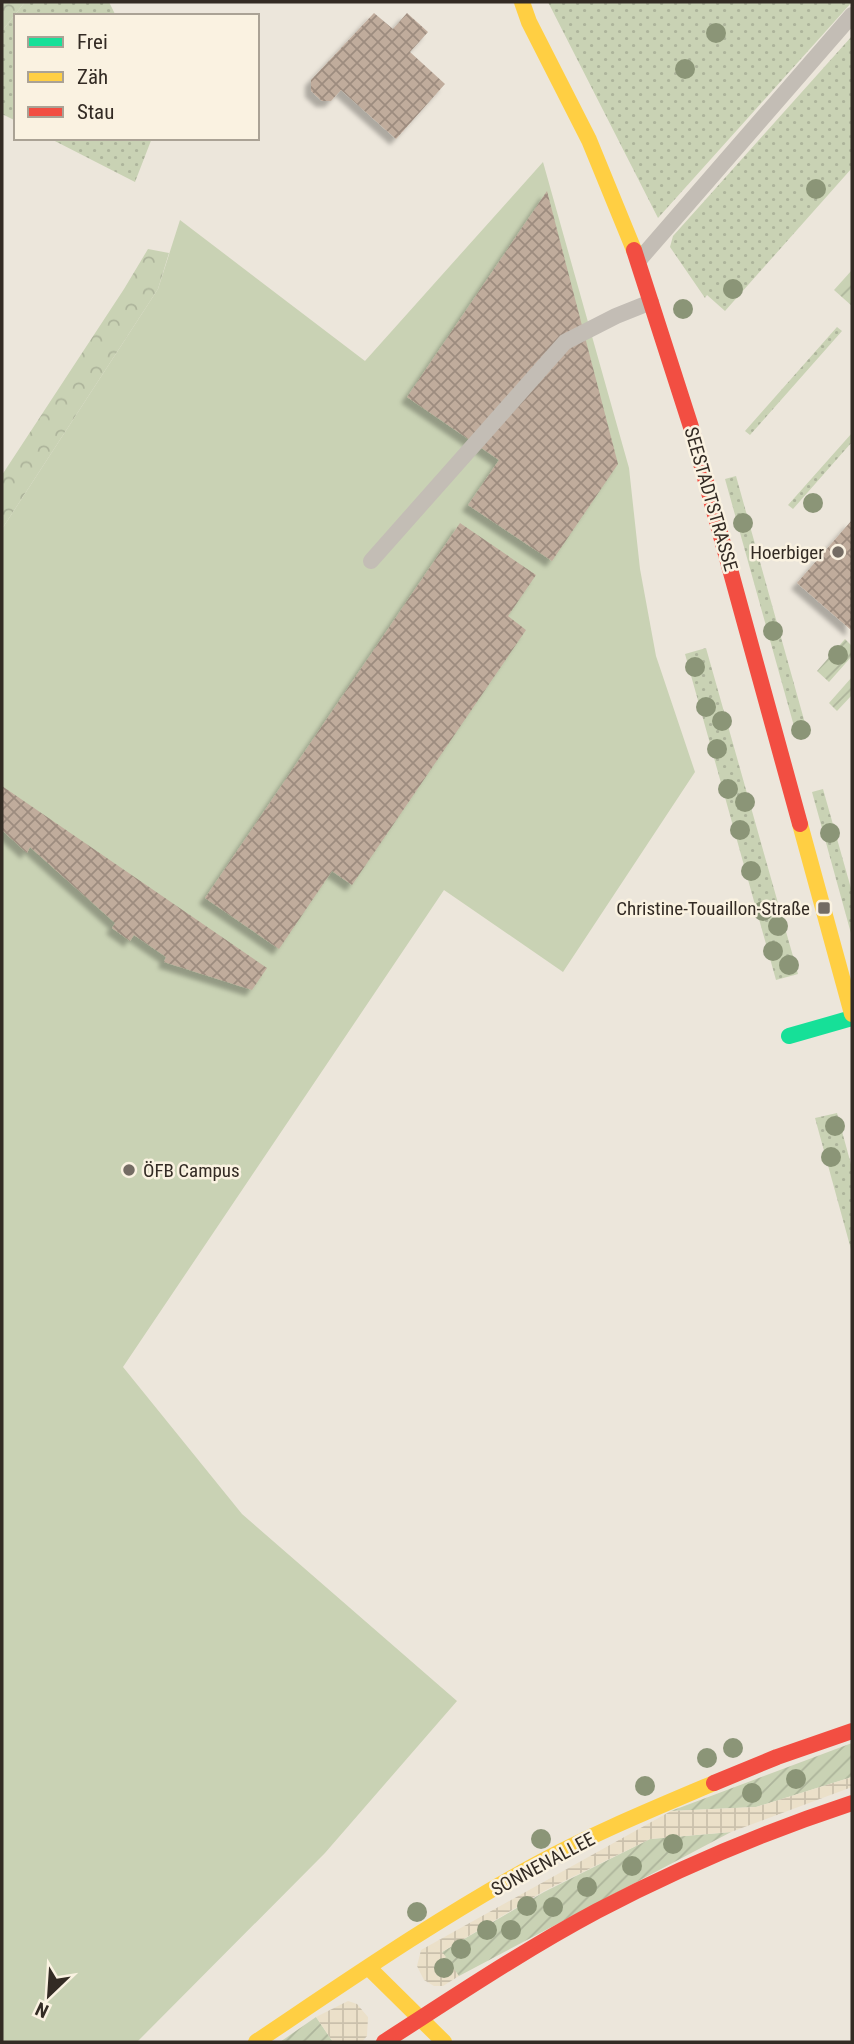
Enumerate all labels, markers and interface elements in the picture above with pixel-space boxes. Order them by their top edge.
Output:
legend [14,14,259,140]
text: Frei [77,30,108,54]
text: Zäh [77,65,108,89]
text: Stau [77,100,114,124]
street label: SEESTADTSTRASSE [679,424,743,574]
place label: Hoerbiger [750,541,824,564]
marker: Hoerbiger [830,544,846,560]
place label: Christine-Touaillon-Straße [616,897,810,920]
marker: Christine-Touaillon-Straße [816,900,832,916]
place label: ÖFB Campus [143,1159,240,1182]
marker: ÖFB Campus [121,1162,137,1178]
street label: SONNENALLEE [487,1827,599,1901]
north arrow [14,1960,84,2030]
text: N [32,1997,52,2023]

